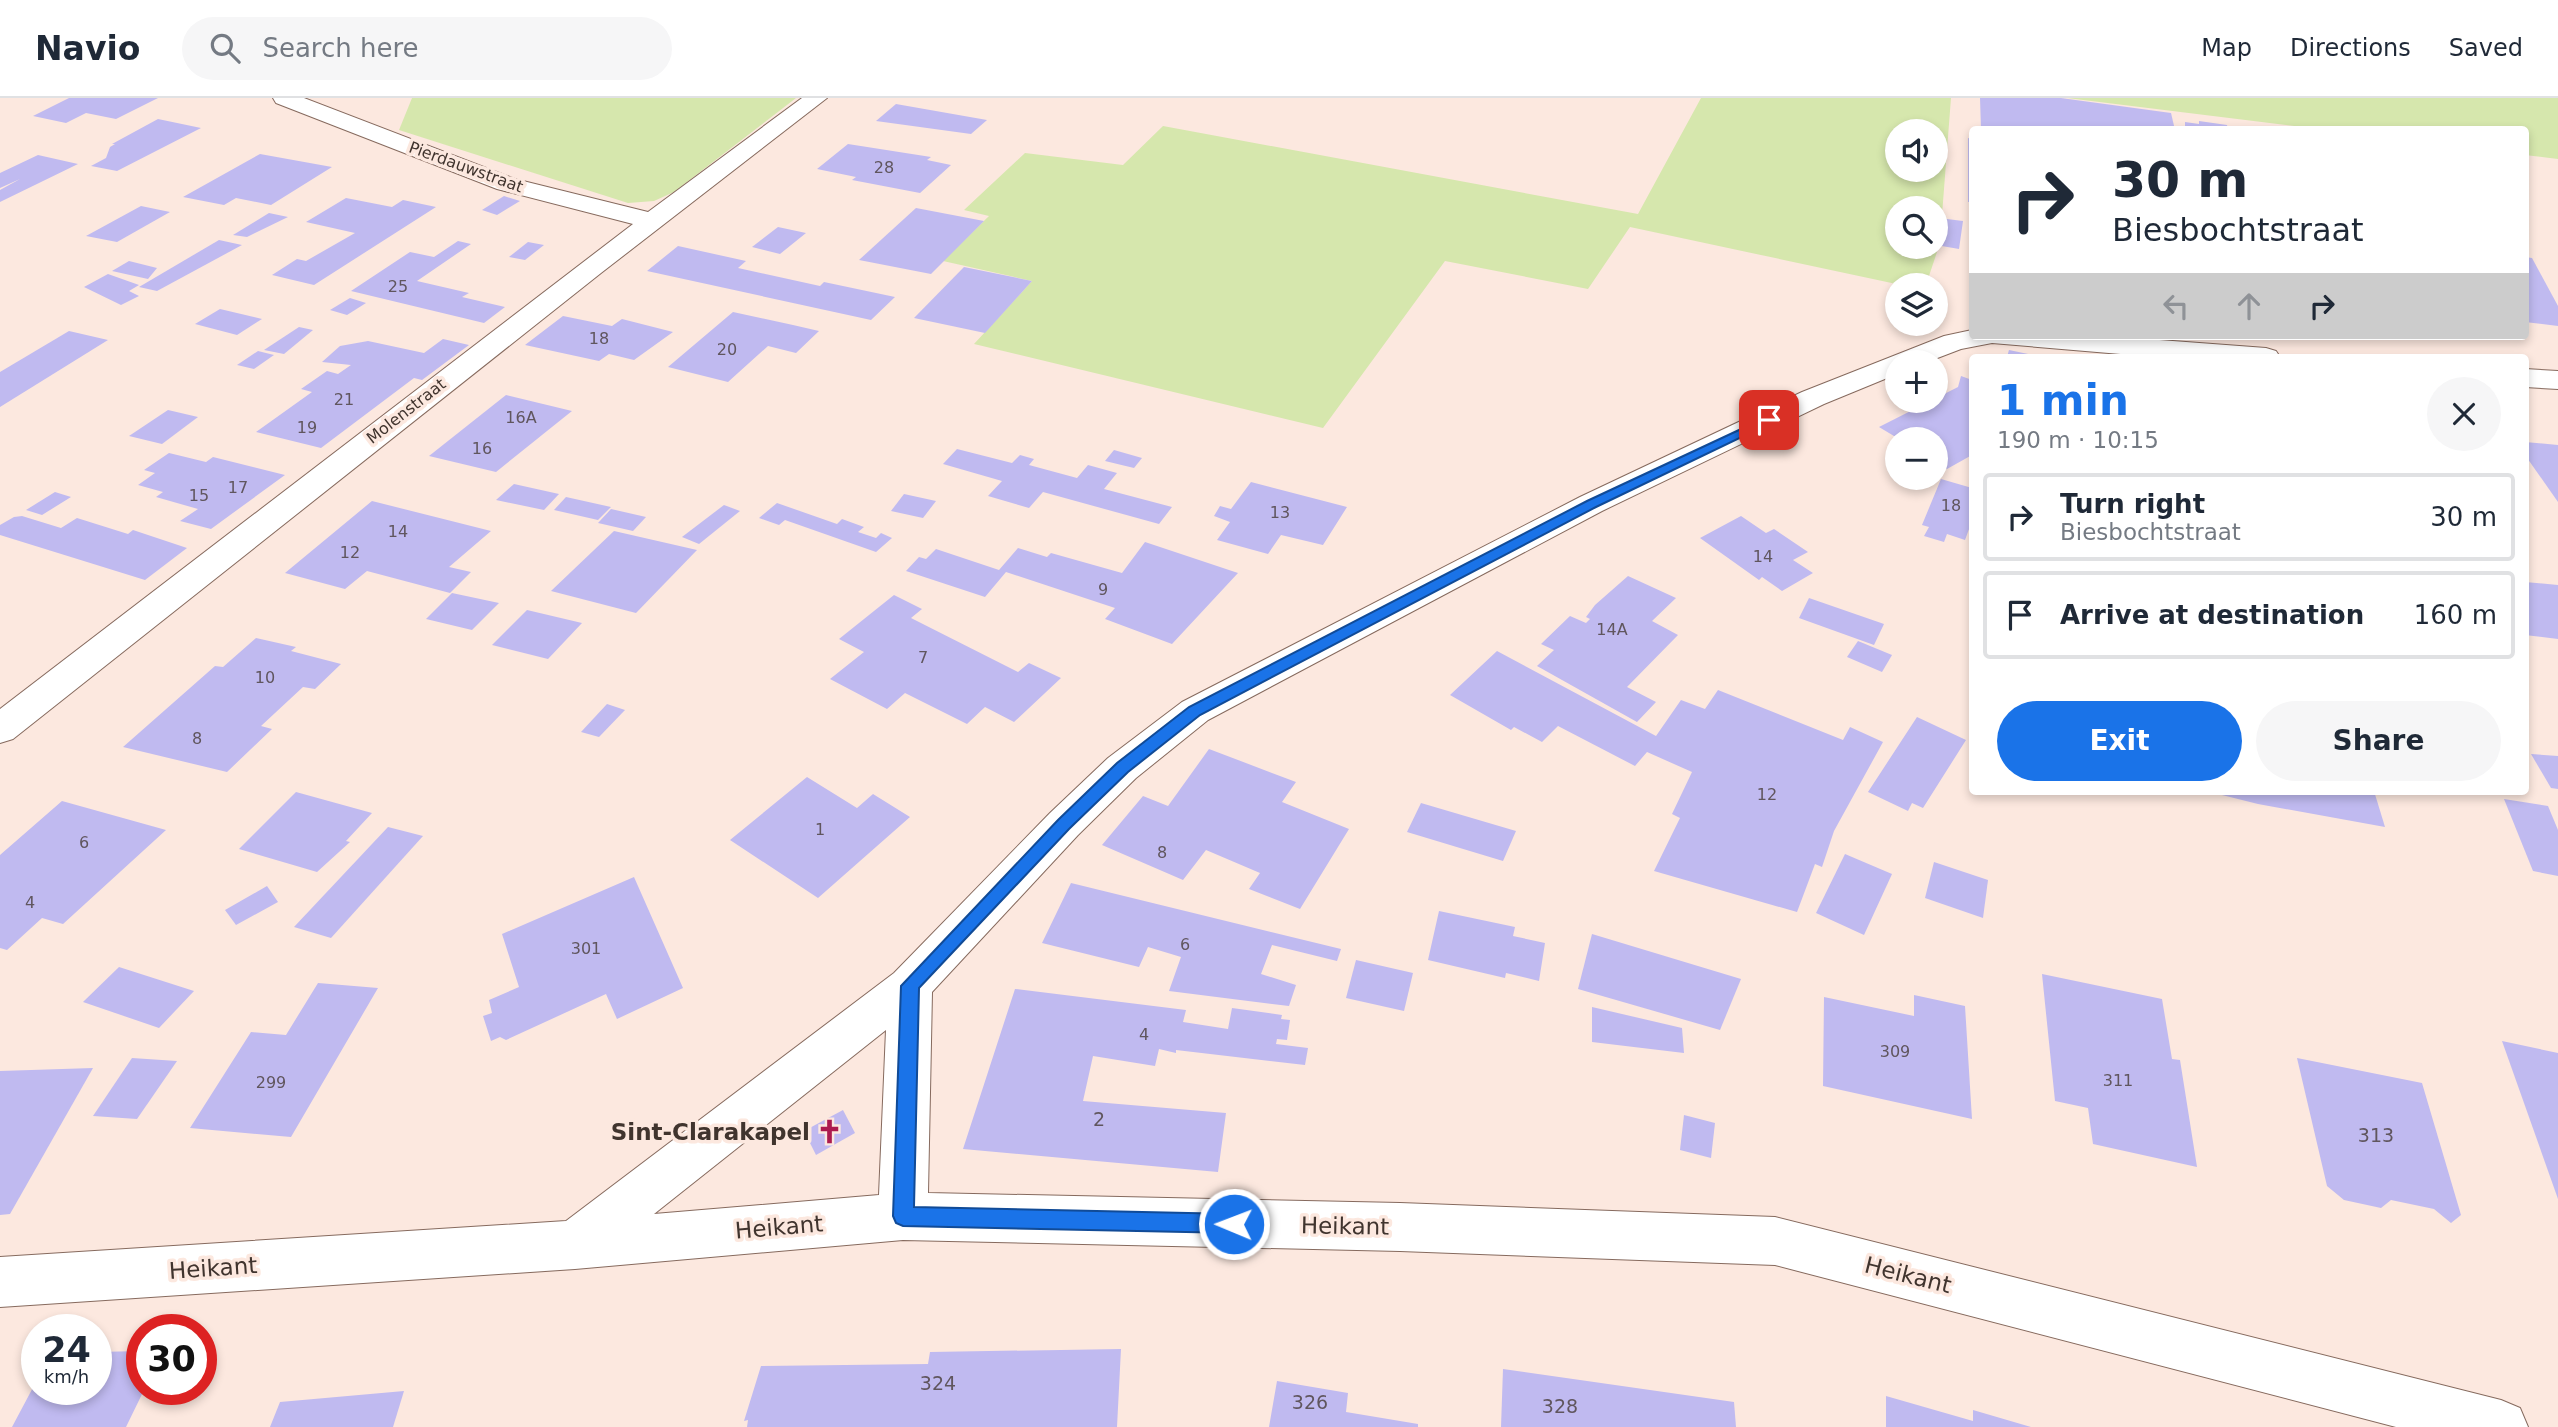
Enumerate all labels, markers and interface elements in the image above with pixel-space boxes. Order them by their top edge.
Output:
search box [182,17,672,80]
text: Navio [35,29,140,68]
icon: search [206,29,244,67]
text: Search here [262,33,419,63]
text: Map [2201,34,2252,62]
text: Directions [2290,34,2411,62]
text: Saved [2449,34,2523,62]
map controls [1885,119,1948,490]
button: sound [1885,119,1948,182]
street label: Pierdauwstraat [406,138,526,196]
text: 30 m [2112,152,2248,209]
icon: right [1997,154,2088,245]
house number: 28 [874,158,894,177]
button: search [1885,196,1948,259]
text: Biesbochtstraat [2112,211,2364,249]
button: layers [1885,273,1948,336]
house number: 25 [388,277,408,296]
icon: left [2157,287,2195,325]
icon: ahead [2230,287,2268,325]
icon: right [2303,287,2341,325]
house number: 18 [589,329,609,348]
house number: 20 [717,340,737,359]
button: + [1885,350,1948,413]
street label: Molenstraat [363,374,449,448]
text: 1 min [1997,376,2129,425]
button: close [2427,377,2501,451]
house number: 21 [334,390,354,409]
pin [1739,390,1799,450]
icon: arrive [1750,401,1788,439]
house number: 16A [505,408,537,427]
house number: 19 [297,418,317,437]
button: − [1885,427,1948,490]
text: 190 m · 10:15 [1997,427,2159,453]
house number: 16 [472,439,492,458]
house number: 17 [228,478,248,497]
house number: 15 [189,486,209,505]
text: Turn right [2060,489,2205,519]
house number: 18 [1941,496,1961,515]
icon: right [2001,498,2039,536]
text: 30 m [2430,502,2497,532]
house number: 13 [1270,503,1290,522]
text: Biesbochtstraat [2060,519,2241,545]
house number: 14 [388,522,408,541]
house number: 12 [340,543,360,562]
house number: 14 [1753,547,1773,566]
house number: 9 [1098,580,1108,599]
icon: arrive [2001,596,2039,634]
text: Arrive at destination [2060,600,2364,630]
text: 160 m [2414,600,2497,630]
house number: 14A [1596,620,1628,639]
house number: 7 [918,648,928,667]
house number: 10 [255,668,275,687]
button: Exit [1997,701,2242,781]
button: Share [2256,701,2501,781]
house number: 8 [192,729,202,748]
house number: 12 [1757,785,1777,804]
house number: 1 [815,820,825,839]
house number: 6 [79,833,89,852]
house number: 8 [1157,843,1167,862]
house number: 4 [25,893,35,912]
house number: 6 [1180,935,1190,954]
house number: 301 [571,939,601,958]
house number: 4 [1139,1025,1149,1044]
house number: 309 [1880,1042,1910,1061]
house number: 311 [2103,1071,2133,1090]
house number: 299 [256,1073,286,1092]
house number: 2 [1093,1108,1105,1130]
church icon: Sint-Clarakapel [816,1118,844,1146]
place label: Sint-Clarakapel [611,1119,810,1145]
house number: 313 [2358,1124,2394,1146]
position arrow [1197,1187,1271,1261]
street label: Heikant [734,1210,824,1244]
street label: Heikant [1301,1212,1389,1240]
street label: Heikant [168,1252,258,1284]
street label: Heikant [1862,1252,1954,1298]
speed limit sign: 30 [126,1314,217,1405]
text: 24 [42,1330,91,1370]
text: km/h [44,1366,89,1387]
house number: 324 [920,1372,956,1394]
house number: 326 [1292,1391,1328,1413]
house number: 328 [1542,1395,1578,1417]

